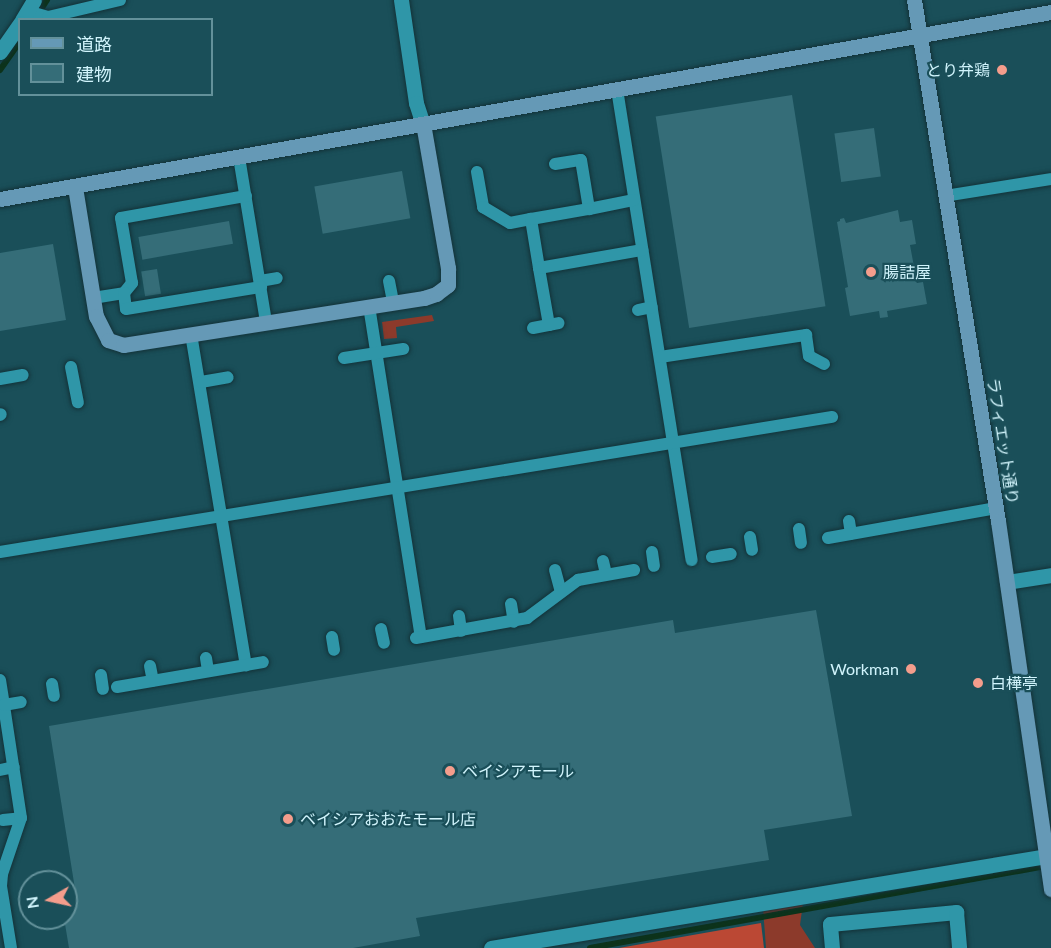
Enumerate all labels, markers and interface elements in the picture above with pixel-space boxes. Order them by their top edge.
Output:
legend [18,18,213,96]
text: 道路 [76,33,112,55]
place label: とり弁鶏 [926,60,990,80]
text: 建物 [76,63,112,85]
marker: とり弁鶏 [995,63,1009,77]
place label: 腸詰屋 [883,262,931,282]
marker: 腸詰屋 [864,265,878,279]
street label: ラフィエット通り [984,376,1022,506]
place label: Workman [830,659,899,679]
marker: Workman [904,662,918,676]
place label: 白樺亭 [990,673,1038,693]
marker: 白樺亭 [971,676,985,690]
place label: ベイシアモール [462,761,574,781]
marker: ベイシアモール [443,764,457,778]
place label: ベイシアおおたモール店 [300,809,476,829]
marker: ベイシアおおたモール店 [281,812,295,826]
north arrow [18,870,78,930]
text: N [21,895,42,910]

